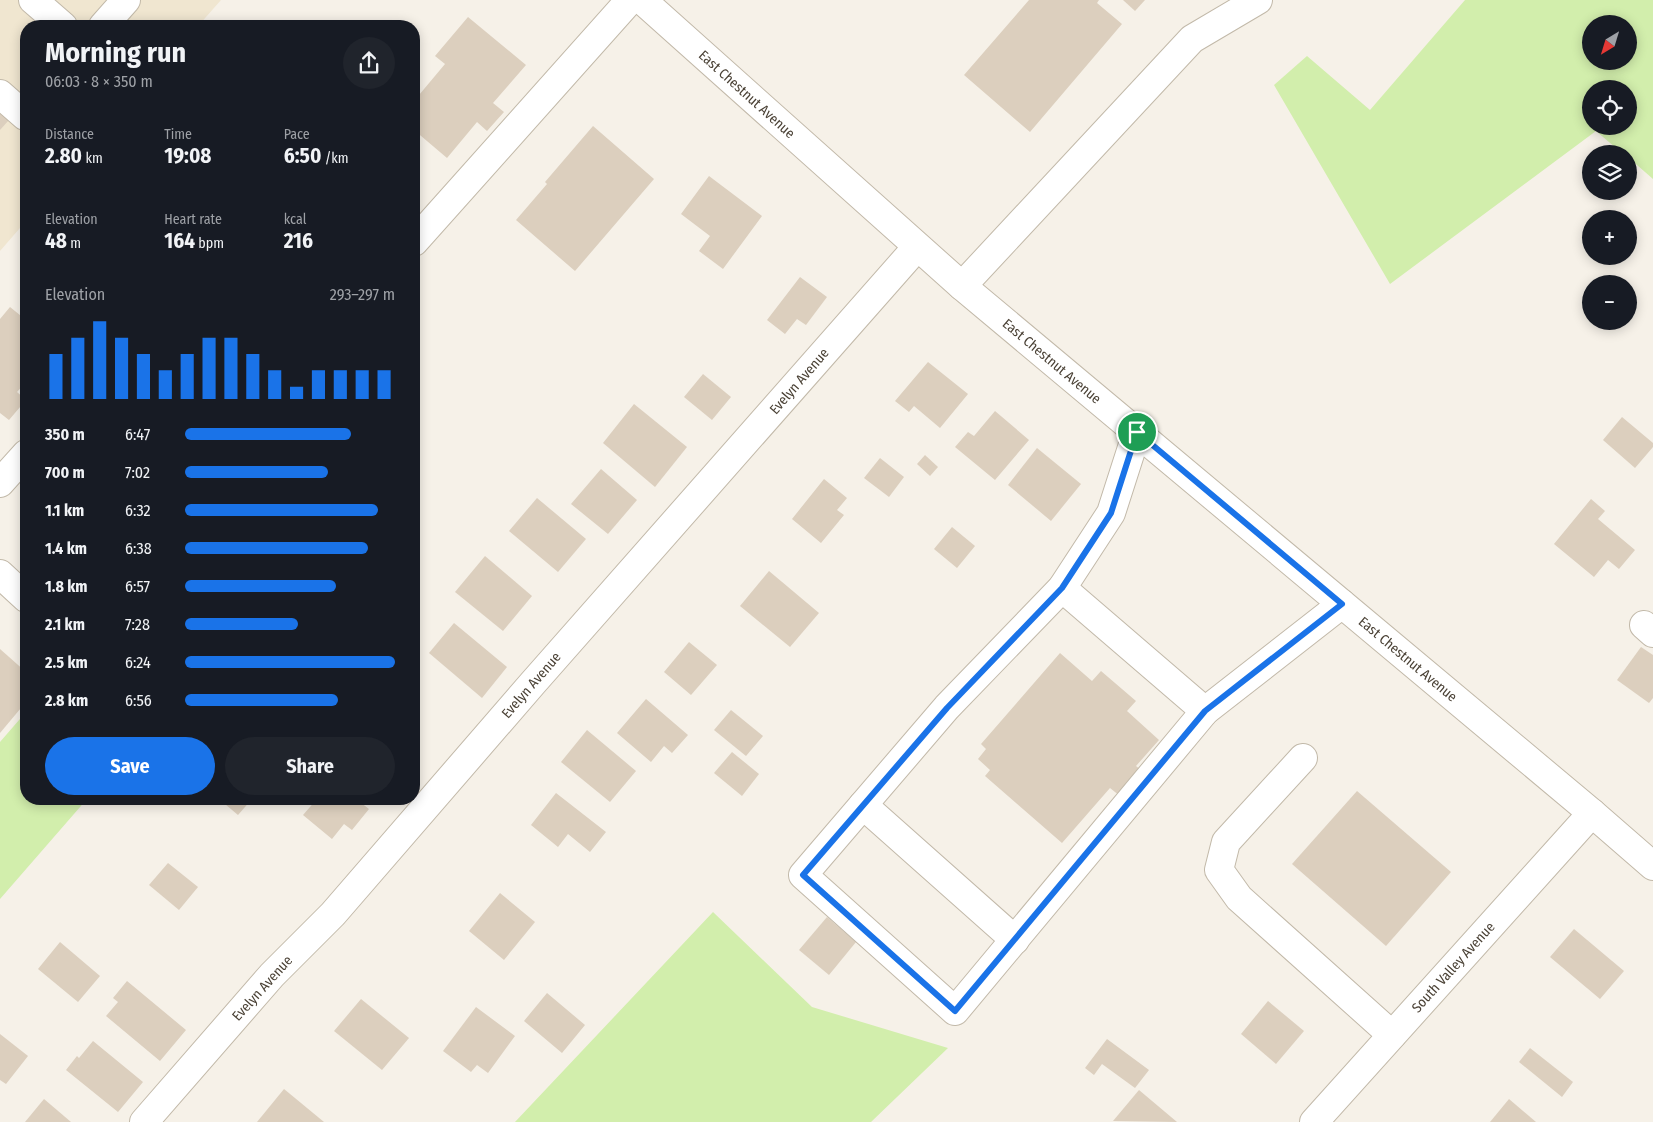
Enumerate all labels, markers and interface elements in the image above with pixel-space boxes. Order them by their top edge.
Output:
north arrow [1582,15,1638,70]
map controls [1582,15,1637,330]
text: Morning run [45,36,186,69]
button: share [343,37,395,89]
street label: East Chestnut Avenue [695,47,798,142]
text: 06:03 · 8 × 350 m [45,72,153,91]
button: locate [1582,80,1637,135]
text: Distance [45,126,94,143]
text: Time [164,126,192,143]
text: Pace [284,126,310,143]
text: 2.80 [45,143,82,169]
text: 19:08 [164,143,211,169]
text: 6:50 [284,143,321,169]
button: layers [1582,145,1637,200]
text: km [82,150,103,167]
text: /km [321,150,349,167]
button: + [1582,210,1637,265]
text: Elevation [45,211,98,228]
text: Heart rate [164,211,222,228]
text: kcal [284,211,306,228]
text: 48 [45,228,67,254]
text: 164 [164,228,195,254]
text: 216 [284,228,313,254]
text: m [67,235,81,252]
text: bpm [195,235,224,252]
button: − [1582,275,1637,330]
text: Elevation [45,285,105,304]
text: 293–297 m [330,285,395,304]
street label: East Chestnut Avenue [999,315,1104,408]
street label: Evelyn Avenue [766,345,833,418]
pin [1116,411,1158,453]
icon: arrive [1123,418,1151,446]
text: 350 m [45,425,85,444]
text: 6:47 [125,425,150,444]
text: 700 m [45,463,85,482]
text: 7:02 [125,463,150,482]
text: 1.1 km [45,501,84,520]
text: 6:32 [125,501,151,520]
text: 1.4 km [45,539,87,558]
text: 6:38 [125,539,152,558]
text: 1.8 km [45,577,88,596]
text: 6:57 [125,577,150,596]
street label: East Chestnut Avenue [1355,613,1460,706]
text: 2.1 km [45,615,85,634]
text: 7:28 [125,615,150,634]
street label: Evelyn Avenue [498,649,565,722]
text: 2.5 km [45,653,88,672]
text: 6:24 [125,653,151,672]
text: 2.8 km [45,691,88,710]
text: 6:56 [125,691,152,710]
button: Save [45,737,215,795]
button: Share [225,737,395,795]
street label: South Valley Avenue [1408,919,1499,1016]
street label: Evelyn Avenue [229,952,296,1024]

